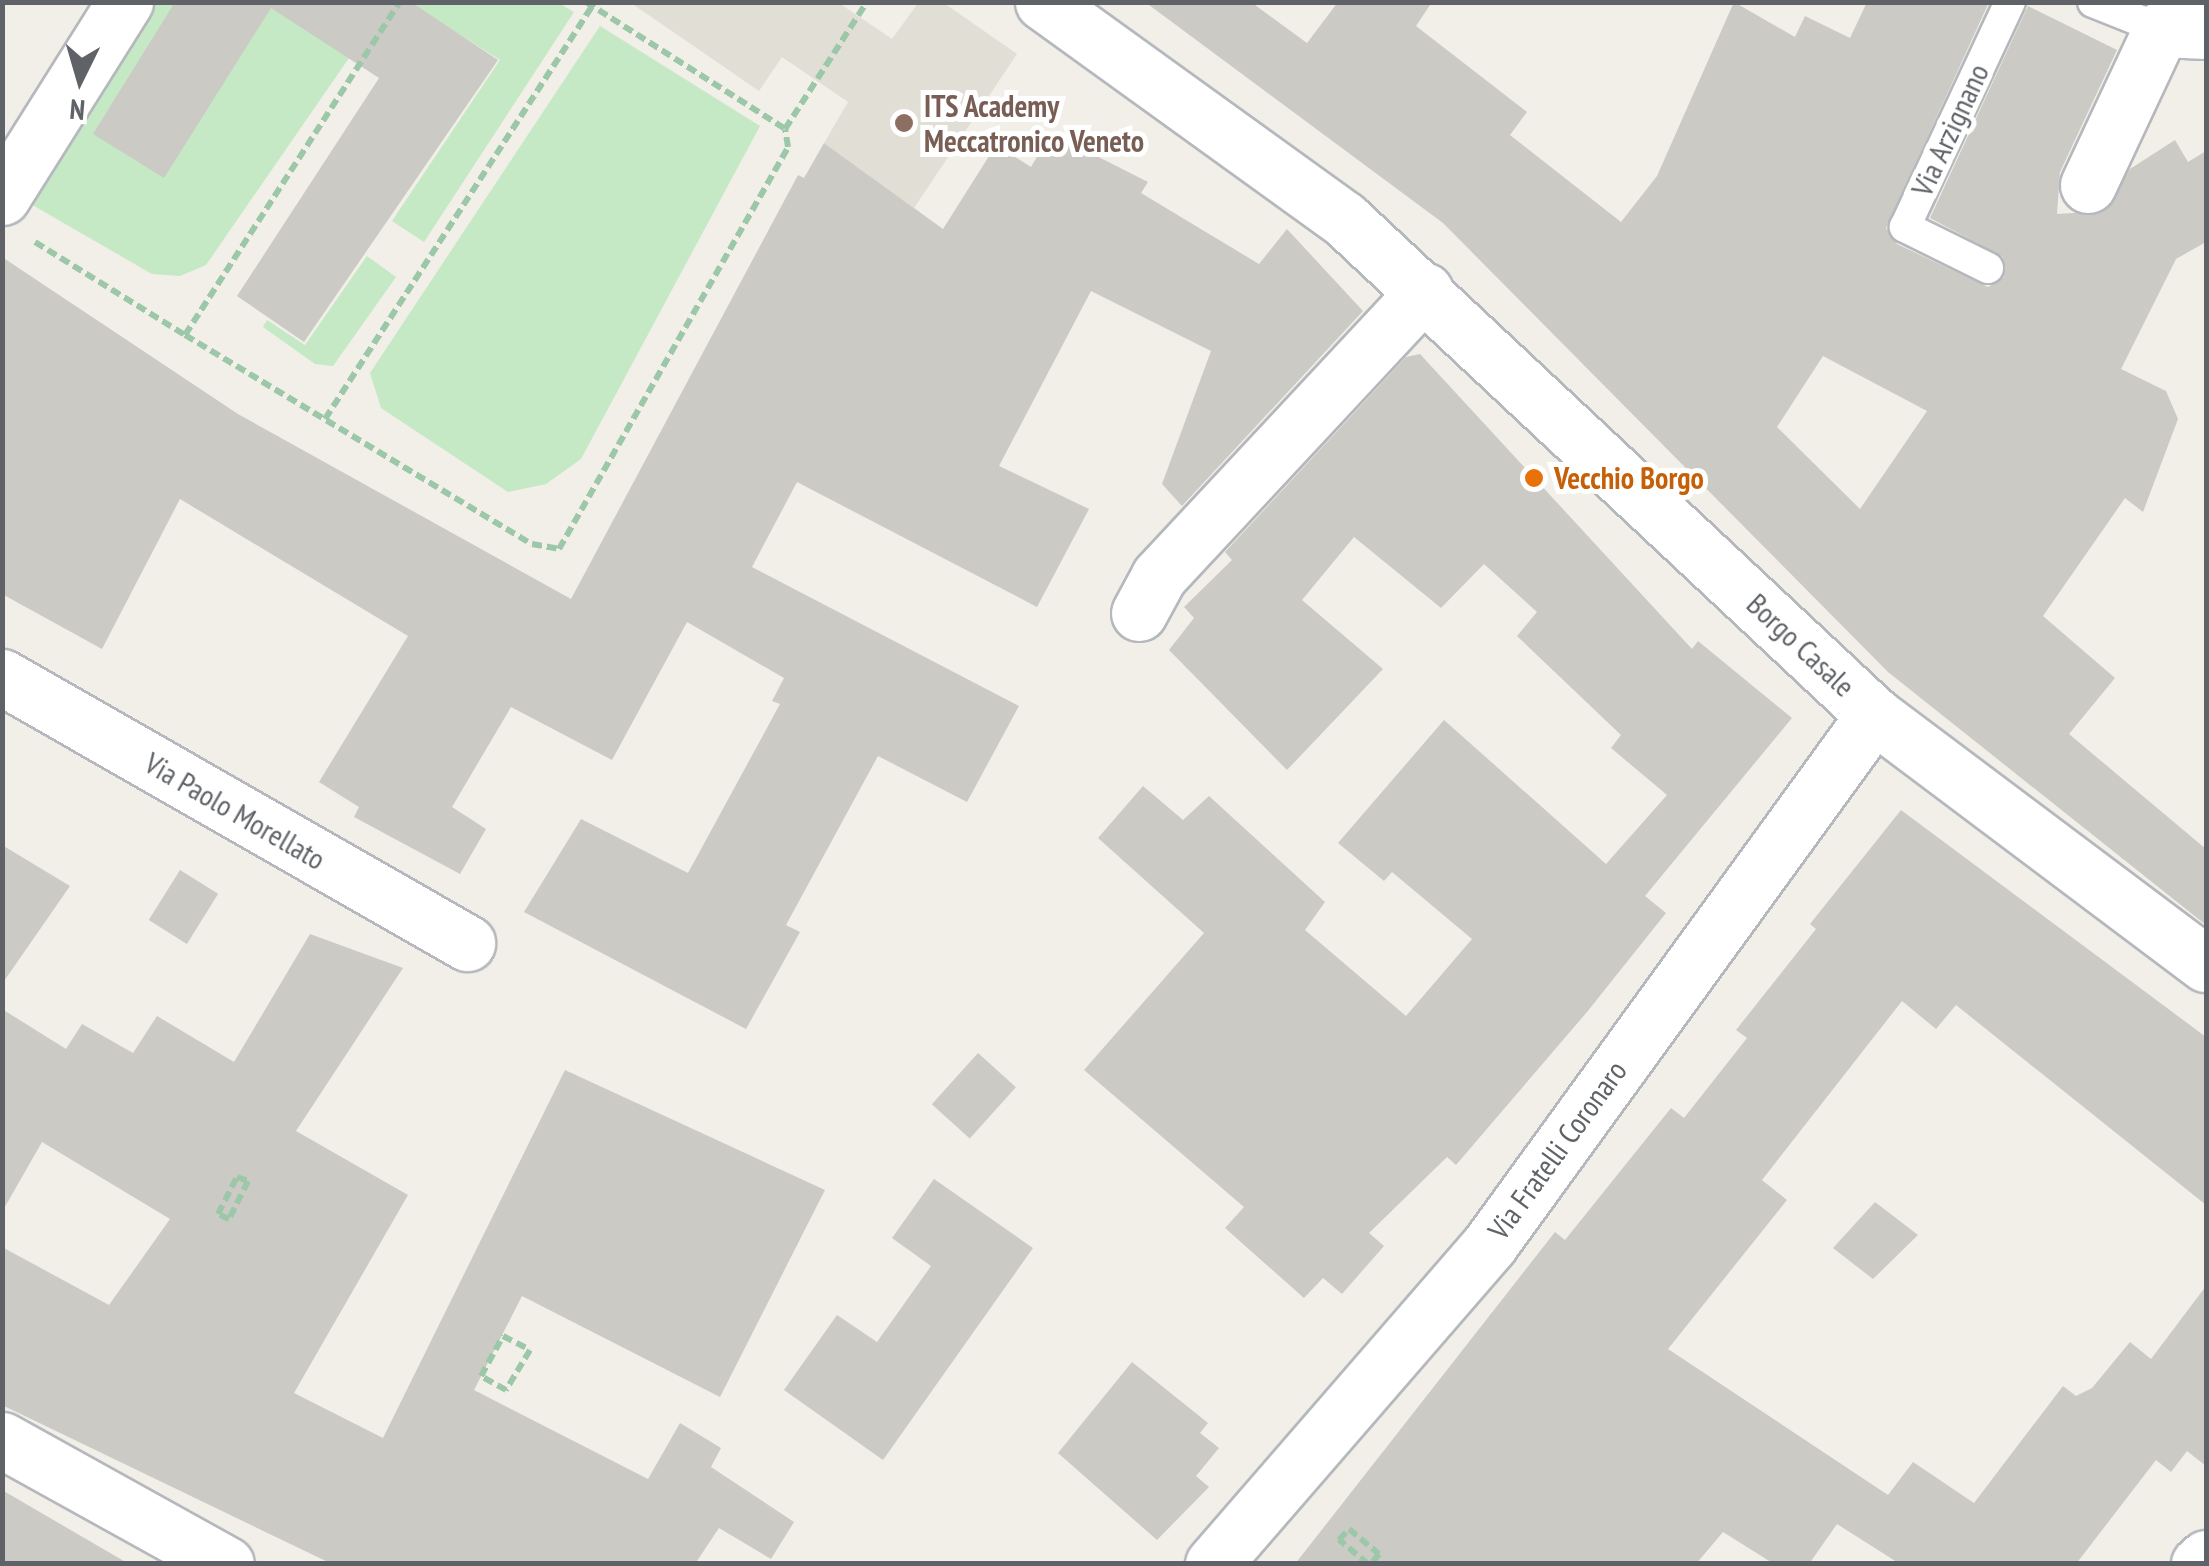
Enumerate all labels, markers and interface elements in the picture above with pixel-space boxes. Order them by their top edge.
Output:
north arrow [30,30,130,130]
street label: Via Arzignano [1904,58,1996,202]
place label: ITS Academy Meccatronico Veneto [924,88,1145,158]
text: N [68,91,86,129]
marker: ITS Academy Meccatronico Veneto [893,112,915,134]
place label: Vecchio Borgo [1554,460,1704,496]
marker: Vecchio Borgo [1523,467,1545,489]
street label: Borgo Casale [1740,586,1862,704]
street label: Via Paolo Morellato [138,745,332,877]
street label: Via Fratelli Coronaro [1480,1054,1634,1246]

